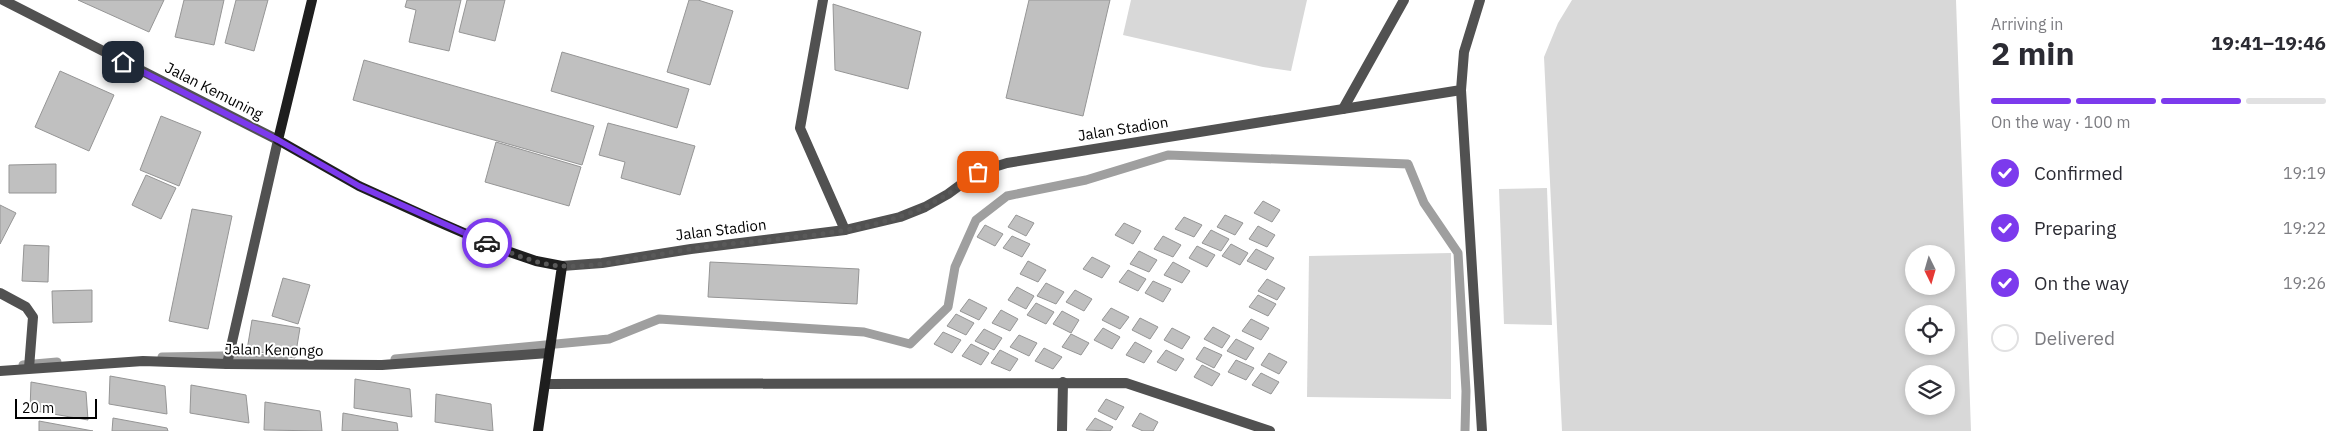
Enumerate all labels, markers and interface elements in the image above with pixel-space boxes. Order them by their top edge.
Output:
text: Arriving in [1991,14,2063,34]
text: 19:41–19:46 [2211,31,2326,55]
text: 2 min [1991,32,2075,74]
pin [102,41,144,83]
icon: home [109,48,137,76]
street label: Jalan Kemuning [162,58,267,123]
street label: Jalan Stadion [1076,112,1169,145]
text: On the way · 100 m [1991,112,2130,132]
pin [957,151,999,193]
icon: bag [964,158,992,186]
icon: check [1991,159,2019,187]
text: Confirmed [2034,161,2123,185]
text: 19:19 [2283,163,2326,183]
icon: check [1991,214,2019,242]
street label: Jalan Stadion [675,215,767,244]
text: Preparing [2034,216,2116,240]
courier [462,218,512,268]
text: 19:22 [2283,218,2326,238]
icon: car [473,229,501,257]
north arrow [1905,245,1955,295]
map controls [1905,245,1955,415]
icon: check [1991,269,2019,297]
text: On the way [2034,271,2129,295]
text: 19:26 [2283,273,2326,293]
button: locate [1905,305,1955,355]
text: Delivered [2034,326,2115,350]
street label: Jalan Kenongo [224,339,324,360]
button: layers [1905,365,1955,415]
scale bar [15,396,98,419]
text: 20 m [22,399,54,417]

